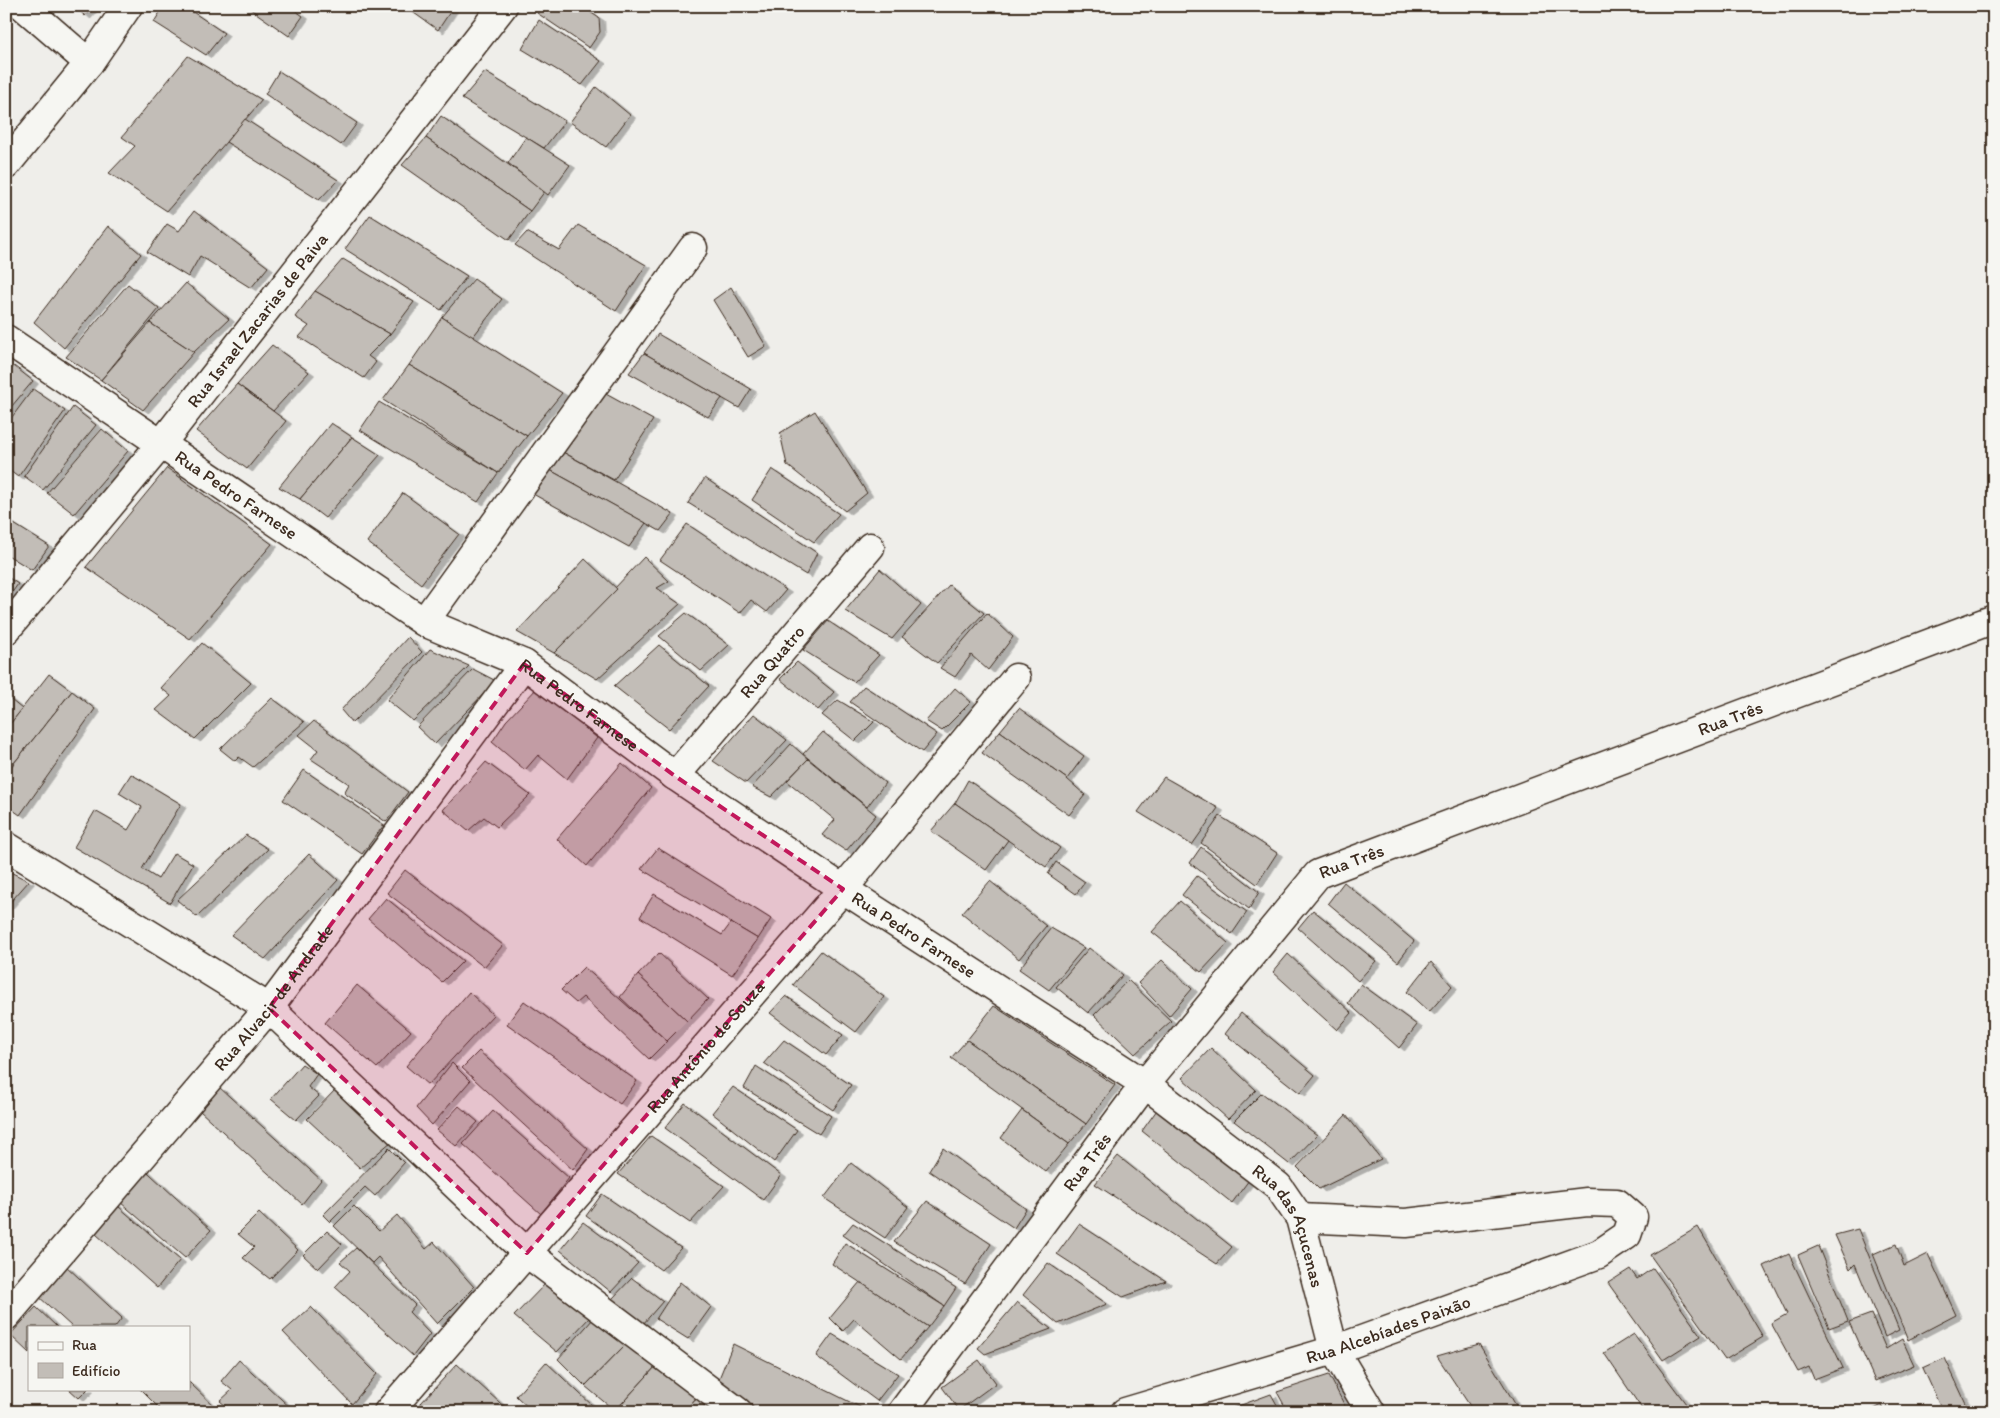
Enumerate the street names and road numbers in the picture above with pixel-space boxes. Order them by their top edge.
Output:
street label: Rua Israel Zacarias de Paiva [182,228,333,412]
street label: Rua Pedro Farnese [171,446,302,544]
street label: Rua Quatro [735,621,809,703]
street label: Rua Pedro Farnese [515,653,643,757]
street label: Rua Três [1695,696,1766,741]
street label: Rua Três [1316,839,1387,884]
street label: Rua Pedro Farnese [848,887,980,983]
street label: Rua Alvacir de Andrade [209,920,338,1076]
street label: Rua Antônio de Souza [642,975,770,1118]
street label: Rua Três [1058,1128,1116,1196]
street label: Rua das Açucenas [1248,1159,1328,1290]
street label: Rua Alcebíades Paixão [1304,1290,1474,1369]

